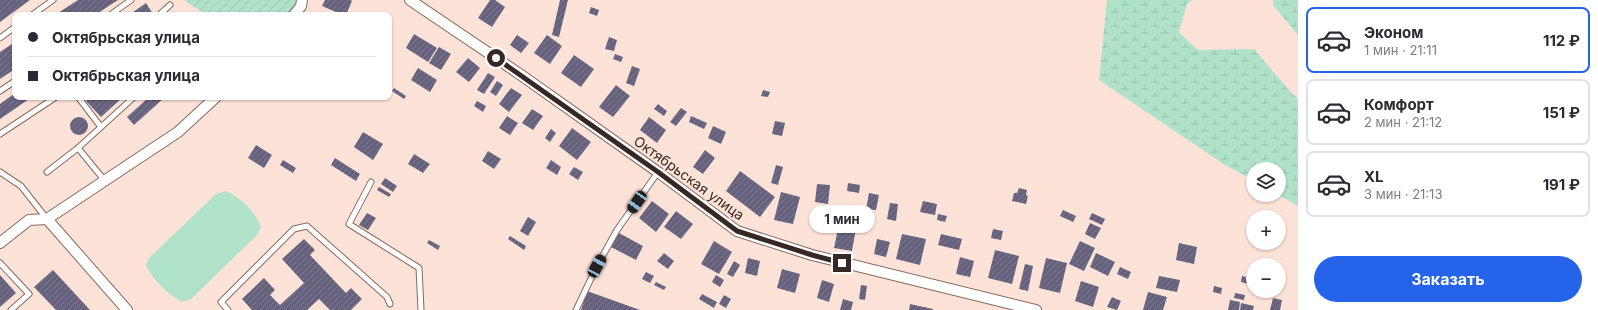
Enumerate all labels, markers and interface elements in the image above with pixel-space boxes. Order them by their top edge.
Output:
icon: car [1316,22,1352,58]
text: Эконом [1364,23,1423,42]
text: Октябрьская улица [52,28,200,47]
text: 112 ₽ [1543,31,1580,50]
text: 1 мин · 21:11 [1364,42,1437,58]
route start [487,49,505,67]
text: Октябрьская улица [52,66,200,85]
icon: car [1316,94,1352,130]
text: Комфорт [1364,95,1434,114]
text: 151 ₽ [1543,103,1580,122]
text: 2 мин · 21:12 [1364,114,1442,130]
street label: Октябрьская улица [631,132,748,223]
map controls [1246,162,1286,298]
button: layers [1246,162,1286,202]
icon: car [1316,166,1352,202]
text: XL [1364,167,1384,186]
text: 191 ₽ [1543,175,1580,194]
text: 3 мин · 21:13 [1364,186,1442,202]
car [625,189,649,215]
callout: 1 мин [809,205,875,233]
button: + [1246,210,1286,250]
text: 1 мин [824,211,860,227]
car [586,253,608,279]
route end [833,254,851,272]
button: Заказать [1314,256,1582,302]
button: − [1246,258,1286,298]

